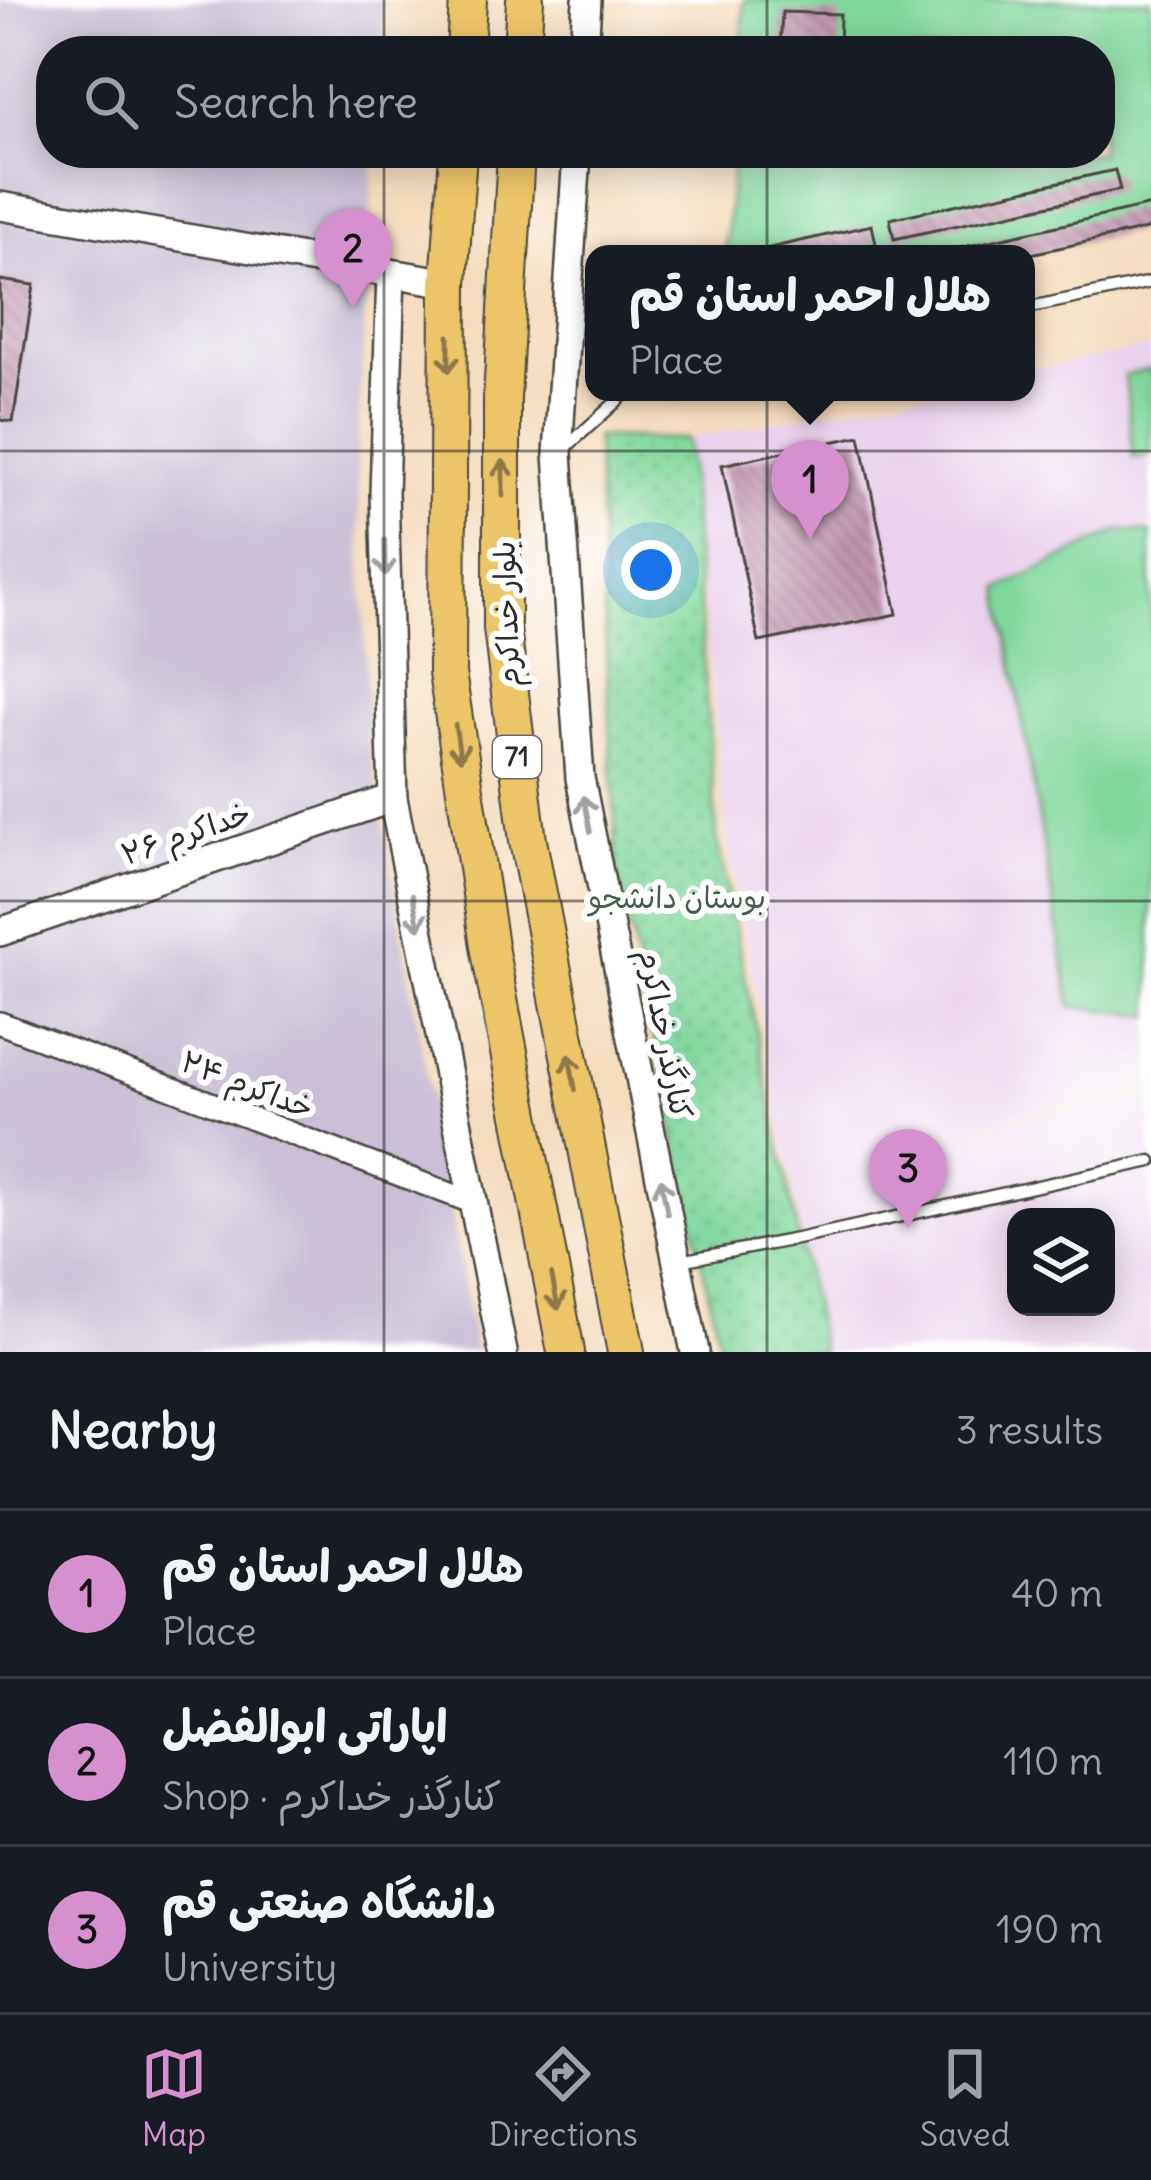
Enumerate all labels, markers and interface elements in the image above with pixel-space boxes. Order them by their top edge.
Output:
search box [36,36,1115,168]
icon: search [78,69,144,135]
text: Search here [174,74,418,130]
pin: 2 [314,209,392,308]
popup [585,245,1035,401]
text: هلال احمر استان قم [629,267,991,323]
one-way arrow [438,334,460,373]
text: Place [629,336,724,385]
pin: 1 [771,440,849,539]
one-way arrow [492,459,514,498]
one-way arrow [374,538,397,577]
street label: بلوار خداکرم [484,540,533,688]
your location [621,540,681,600]
one-way arrow [447,723,470,762]
road number: 71 [493,736,541,778]
street label: ۲۶ خداکرم [116,793,257,878]
one-way arrow [575,795,597,834]
park label: بوستان دانشجو [586,878,766,917]
one-way arrow [406,892,428,931]
street label: کنارگذر خداکرم [626,946,701,1123]
street label: ۲۴ خداکرم [174,1041,319,1131]
one-way arrow [560,1054,582,1093]
pin: 3 [869,1129,947,1228]
one-way arrow [652,1178,674,1217]
map controls [1007,1208,1115,1316]
button: layers [1007,1208,1115,1316]
one-way arrow [545,1272,567,1311]
text: Nearby [48,1398,217,1462]
text: 3 results [956,1406,1103,1455]
text: هلال احمر استان قم [162,1538,524,1594]
text: 1 [79,1569,95,1618]
text: 40 m [1011,1569,1103,1618]
text: Place [162,1607,256,1656]
text: اپاراتی ابوالفضل [162,1698,448,1754]
text: 2 [76,1737,98,1786]
text: 110 m [1003,1737,1103,1786]
text: Shop · کنارگذر خداکرم [162,1772,502,1821]
text: دانشگاه صنعتی قم [162,1874,496,1930]
text: 3 [76,1905,98,1954]
text: 190 m [996,1905,1103,1954]
text: University [162,1943,337,1992]
tab: Map [141,2041,207,2155]
tab: Directions [489,2041,638,2155]
tab: Saved [920,2041,1010,2155]

